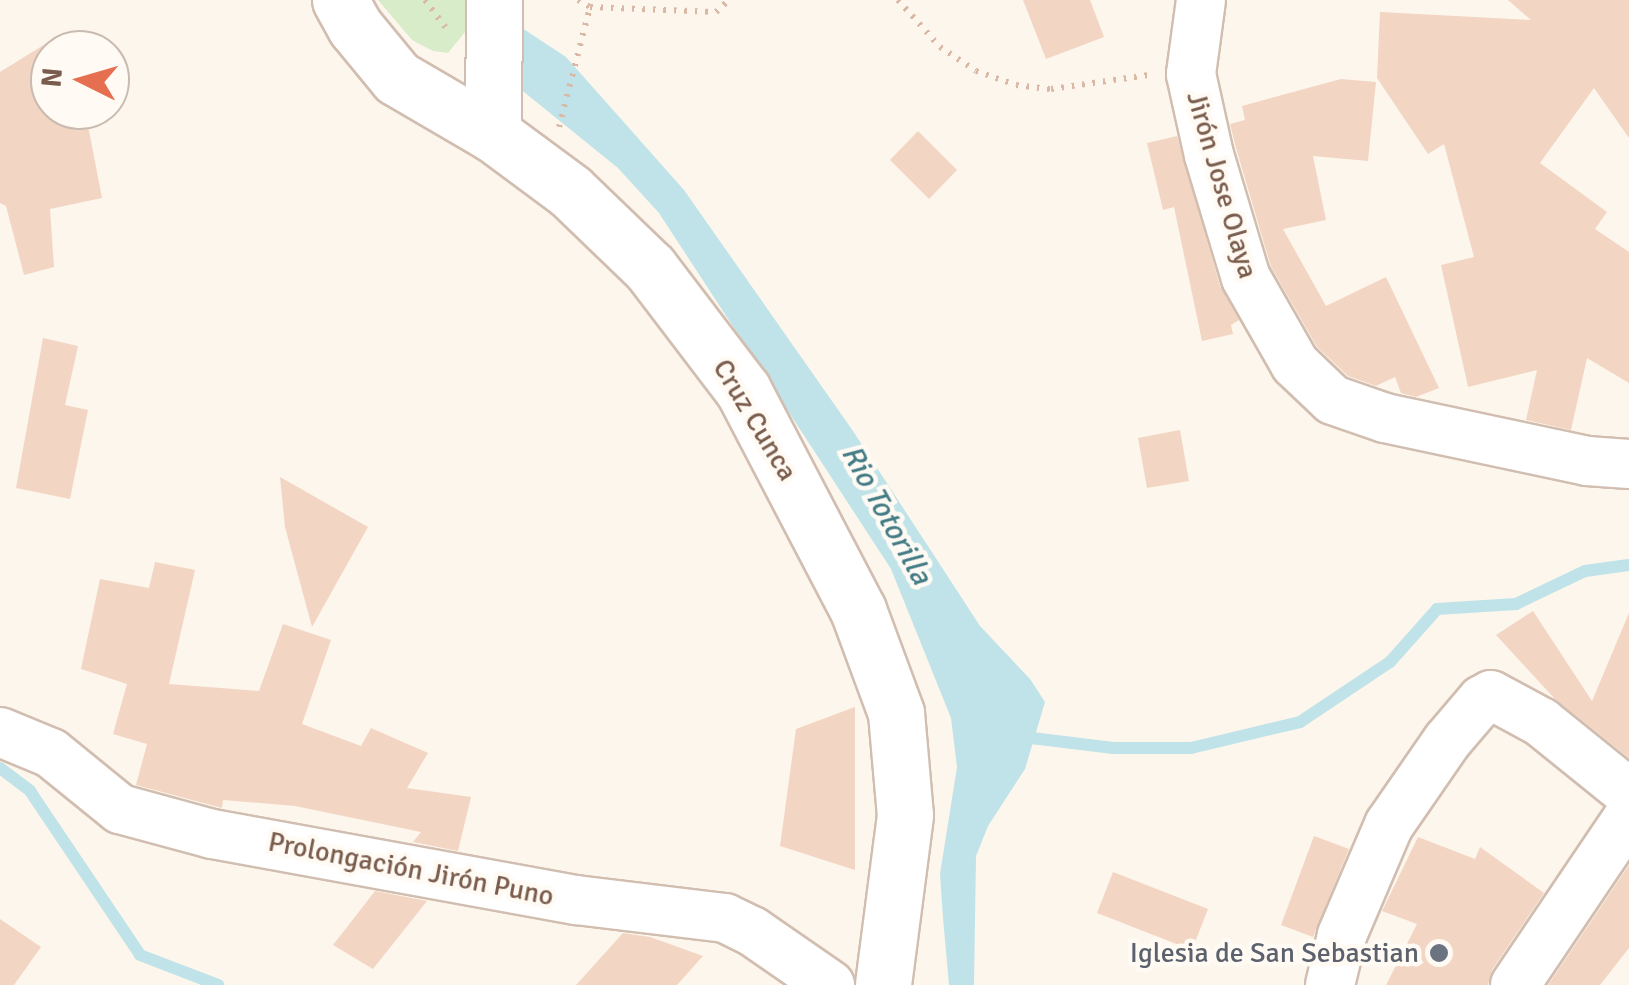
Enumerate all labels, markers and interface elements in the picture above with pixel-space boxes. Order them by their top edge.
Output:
north arrow [30,30,130,130]
text: N [34,66,70,89]
street label: Jirón Jose Olaya [1179,88,1265,282]
street label: Cruz Cunca [706,353,804,487]
water label: Rio Totorilla [833,439,939,591]
street label: Prolongación Jirón Puno [265,825,557,913]
place label: Iglesia de San Sebastian [1130,936,1419,970]
marker: Iglesia de San Sebastian [1428,942,1450,964]

